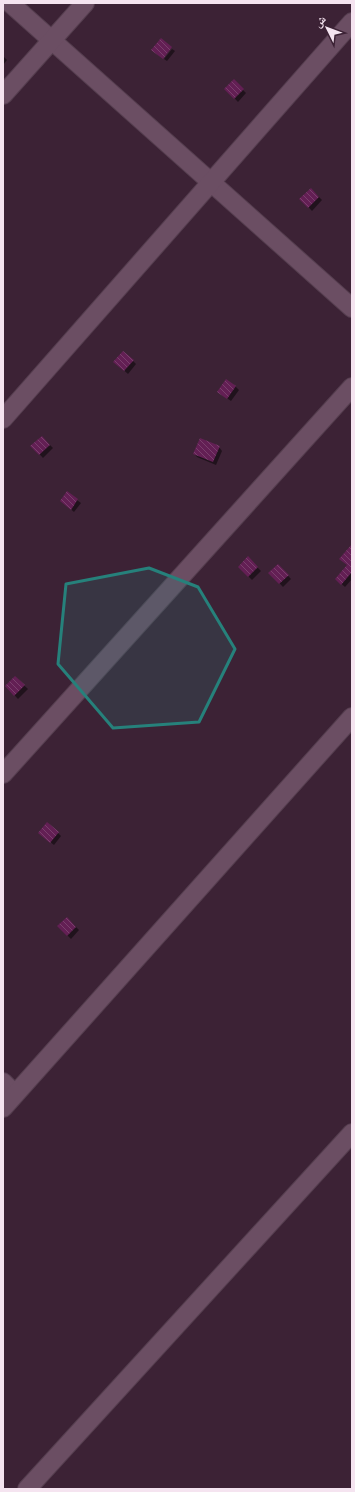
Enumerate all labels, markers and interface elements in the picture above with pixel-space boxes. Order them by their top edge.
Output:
north arrow [307,8,347,48]
text: ش [310,12,330,31]

